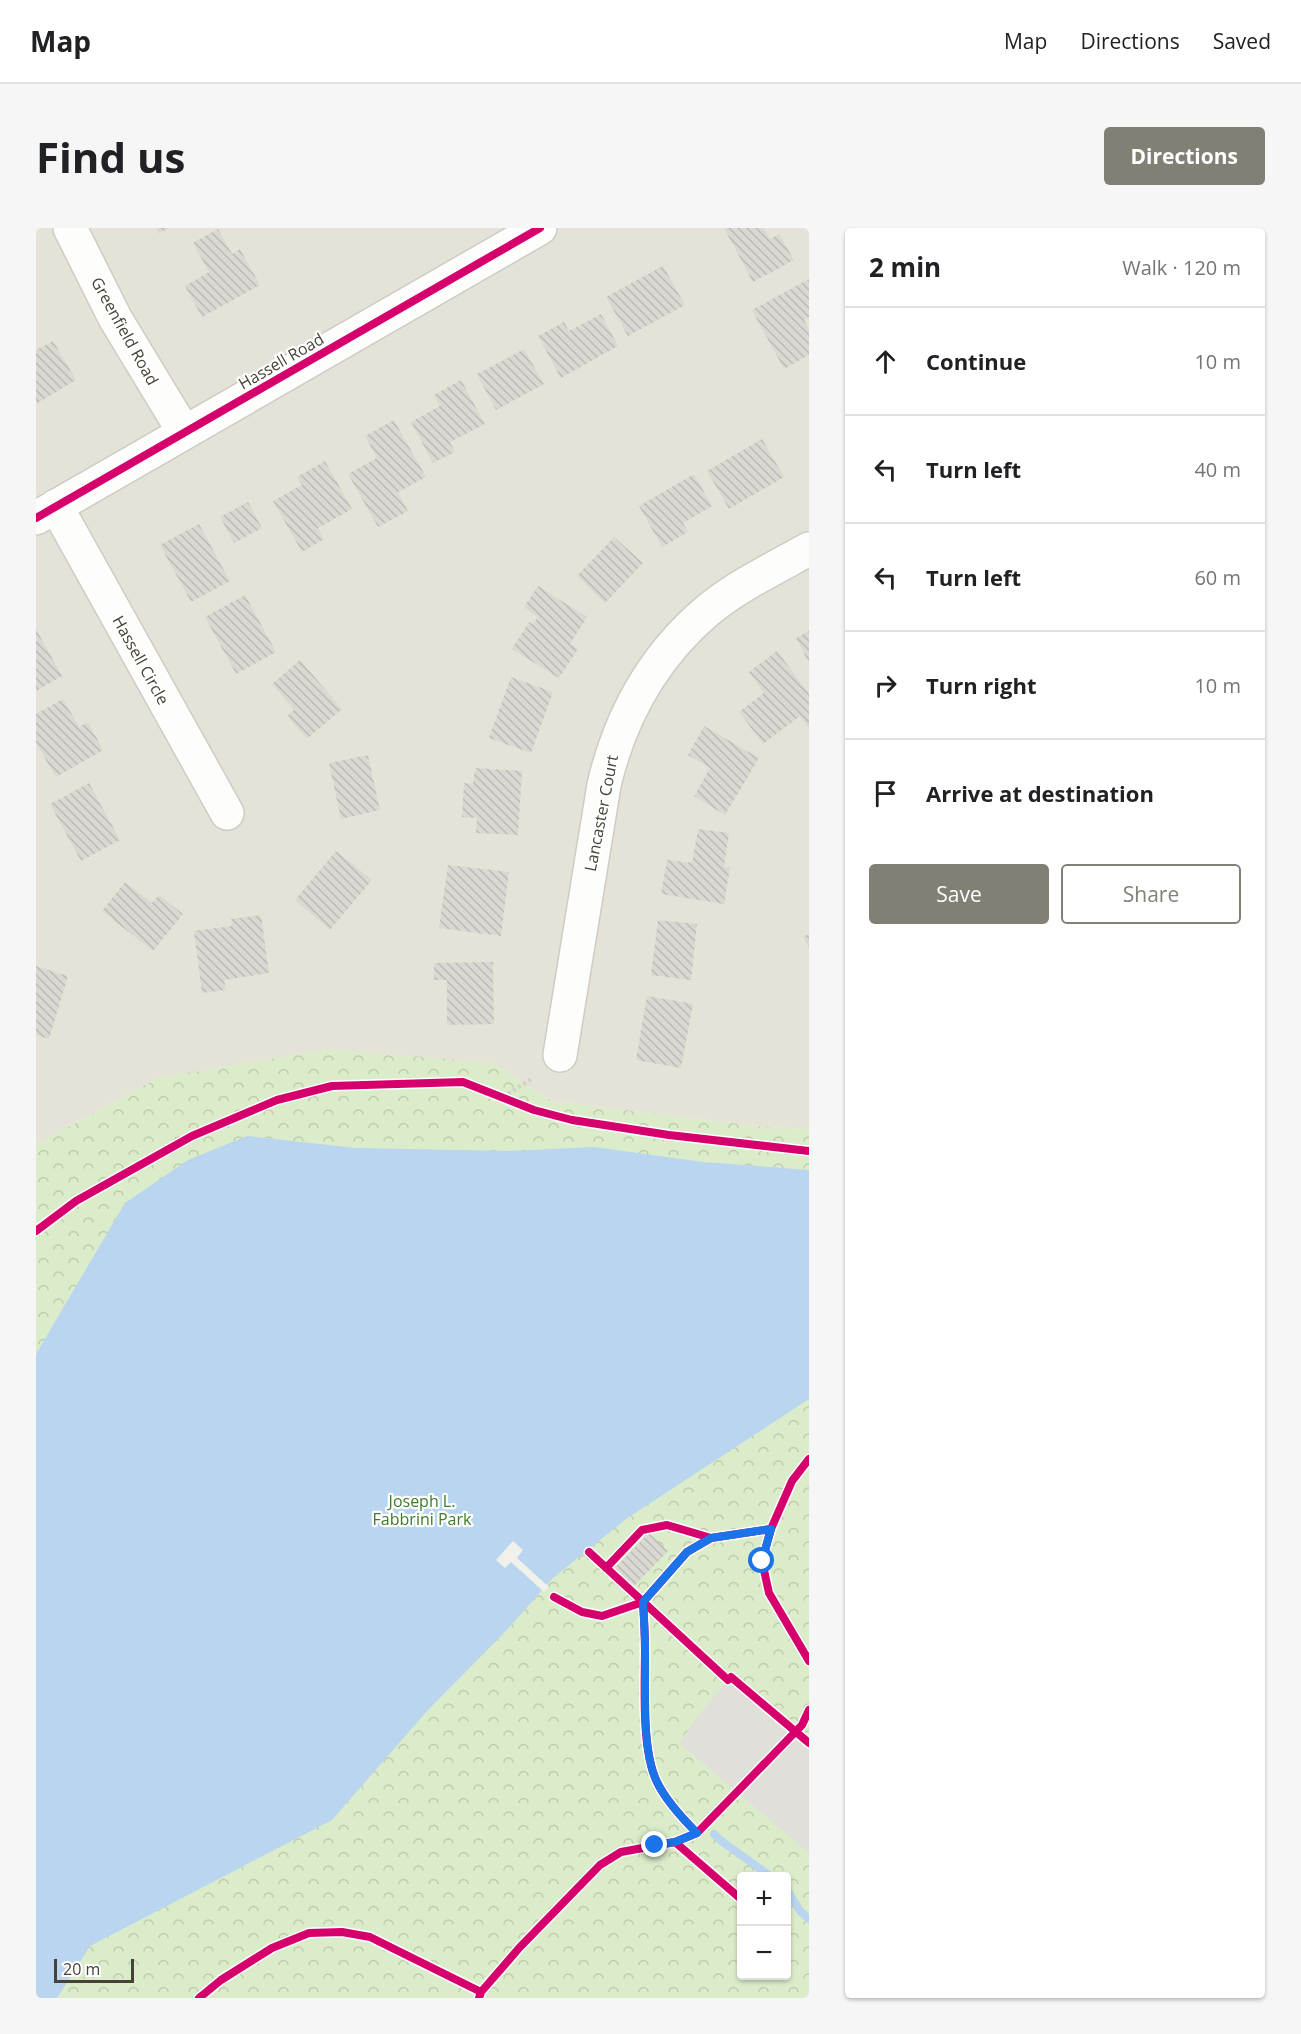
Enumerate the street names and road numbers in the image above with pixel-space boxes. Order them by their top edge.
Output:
street label: Greenfield Road [86,273,164,389]
street label: Hassell Road [234,328,328,394]
street label: Hassell Circle [108,612,175,708]
street label: Lancaster Court [579,753,623,873]

